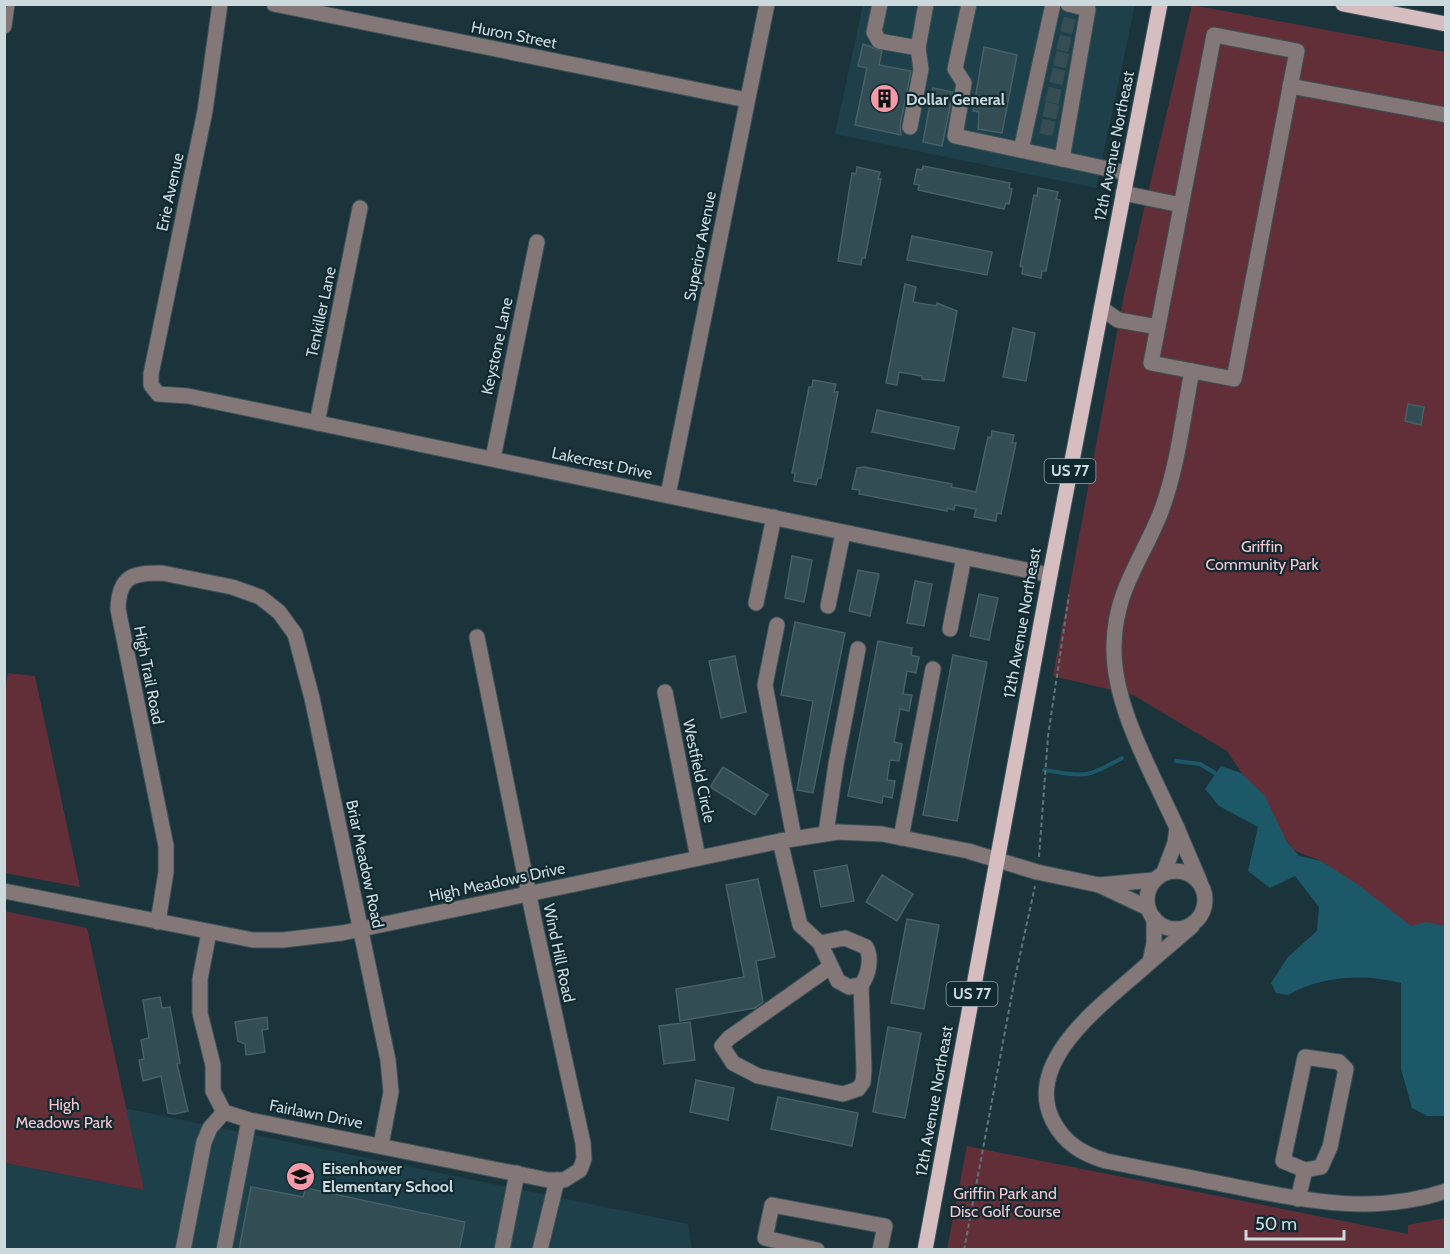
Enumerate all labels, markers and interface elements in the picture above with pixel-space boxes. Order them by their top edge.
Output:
street label: Huron Street [470,17,559,53]
street label: 12th Avenue Northeast [1090,69,1138,223]
building icon: Dollar General [869,83,901,115]
place label: Dollar General [906,90,1005,109]
street label: Erie Avenue [152,151,188,233]
street label: Superior Avenue [680,190,720,302]
street label: Tenkiller Lane [302,265,340,359]
street label: Keystone Lane [477,296,517,396]
street label: Lakecrest Drive [550,443,654,483]
road number: US 77 [1044,459,1096,483]
park label: Griffin Community Park [1205,537,1319,574]
street label: 12th Avenue Northeast [999,546,1045,700]
street label: High Trail Road [130,624,168,726]
street label: Westfield Circle [679,717,719,825]
street label: Briar Meadow Road [342,798,388,930]
street label: High Meadows Drive [427,858,567,906]
street label: Wind Hill Road [539,902,579,1004]
road number: US 77 [946,982,998,1006]
street label: 12th Avenue Northeast [911,1024,957,1178]
park label: High Meadows Park [16,1095,113,1132]
street label: Fairlawn Drive [268,1096,364,1132]
place label: Eisenhower Elementary School [322,1159,453,1196]
school or university icon: Eisenhower Elementary School [285,1161,317,1193]
park label: Griffin Park and Disc Golf Course [949,1184,1061,1221]
scale bar [1246,1203,1344,1241]
text: 50 m [1255,1213,1297,1235]

